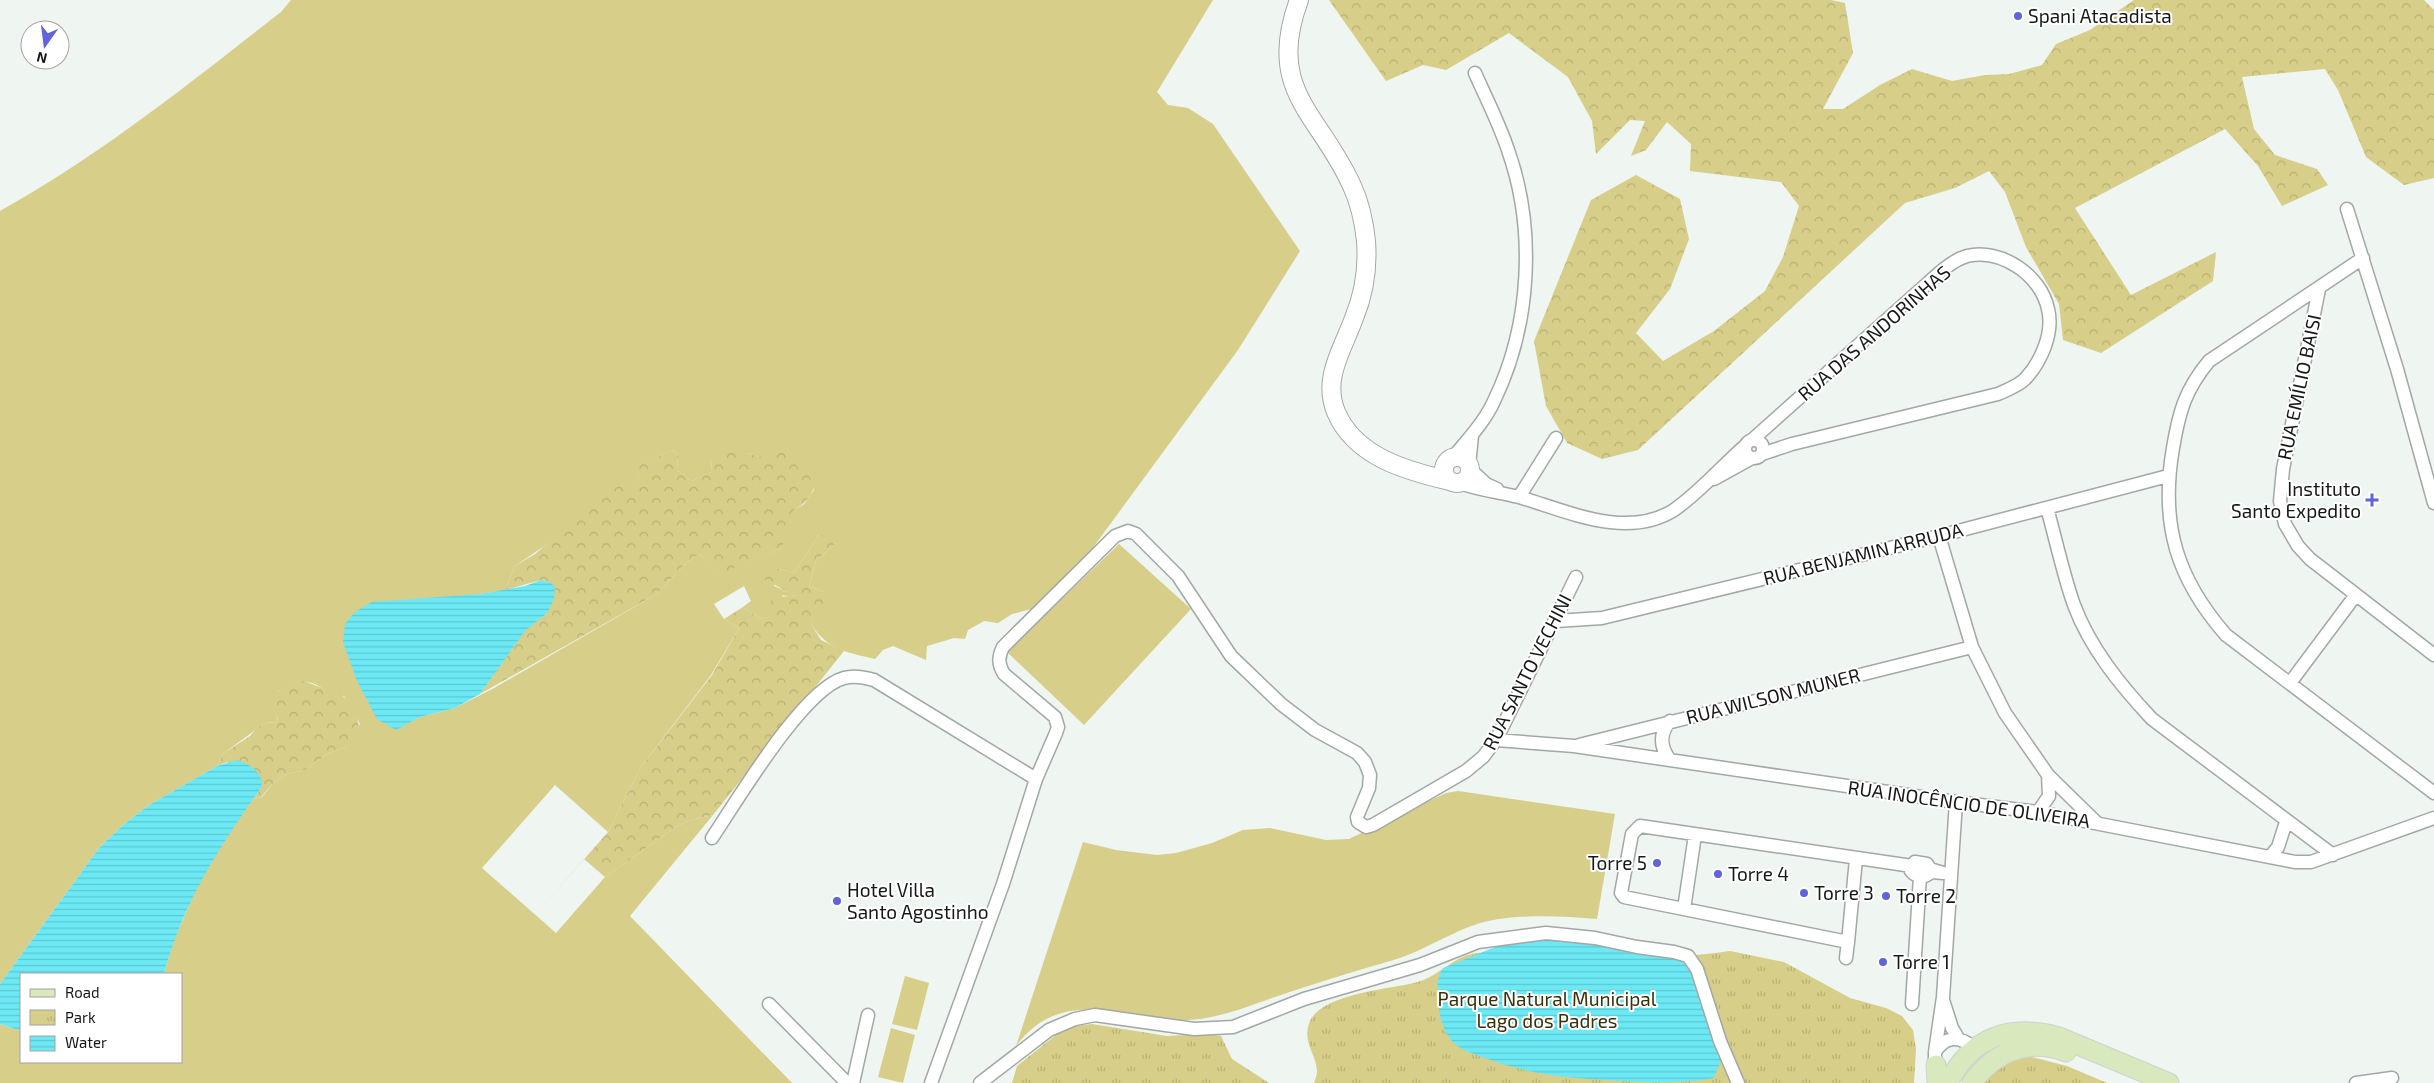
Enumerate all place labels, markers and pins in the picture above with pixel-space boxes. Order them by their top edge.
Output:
place label: Spani Atacadista [2028,4,2172,27]
marker: Spani Atacadista [2012,10,2024,22]
place label: Instituto Santo Expedito [2231,477,2361,522]
marker: Instituto Santo Expedito [2365,493,2379,507]
place label: Torre 5 [1588,851,1647,874]
marker: Torre 5 [1651,857,1663,869]
place label: Torre 4 [1728,862,1789,885]
marker: Torre 4 [1712,868,1724,880]
place label: Hotel Villa Santo Agostinho [847,878,989,923]
place label: Torre 3 [1814,881,1874,904]
place label: Torre 2 [1896,884,1956,907]
marker: Torre 3 [1798,887,1810,899]
marker: Torre 2 [1880,890,1892,902]
marker: Hotel Villa Santo Agostinho [831,895,843,907]
place label: Torre 1 [1893,950,1950,973]
marker: Torre 1 [1877,956,1889,968]

